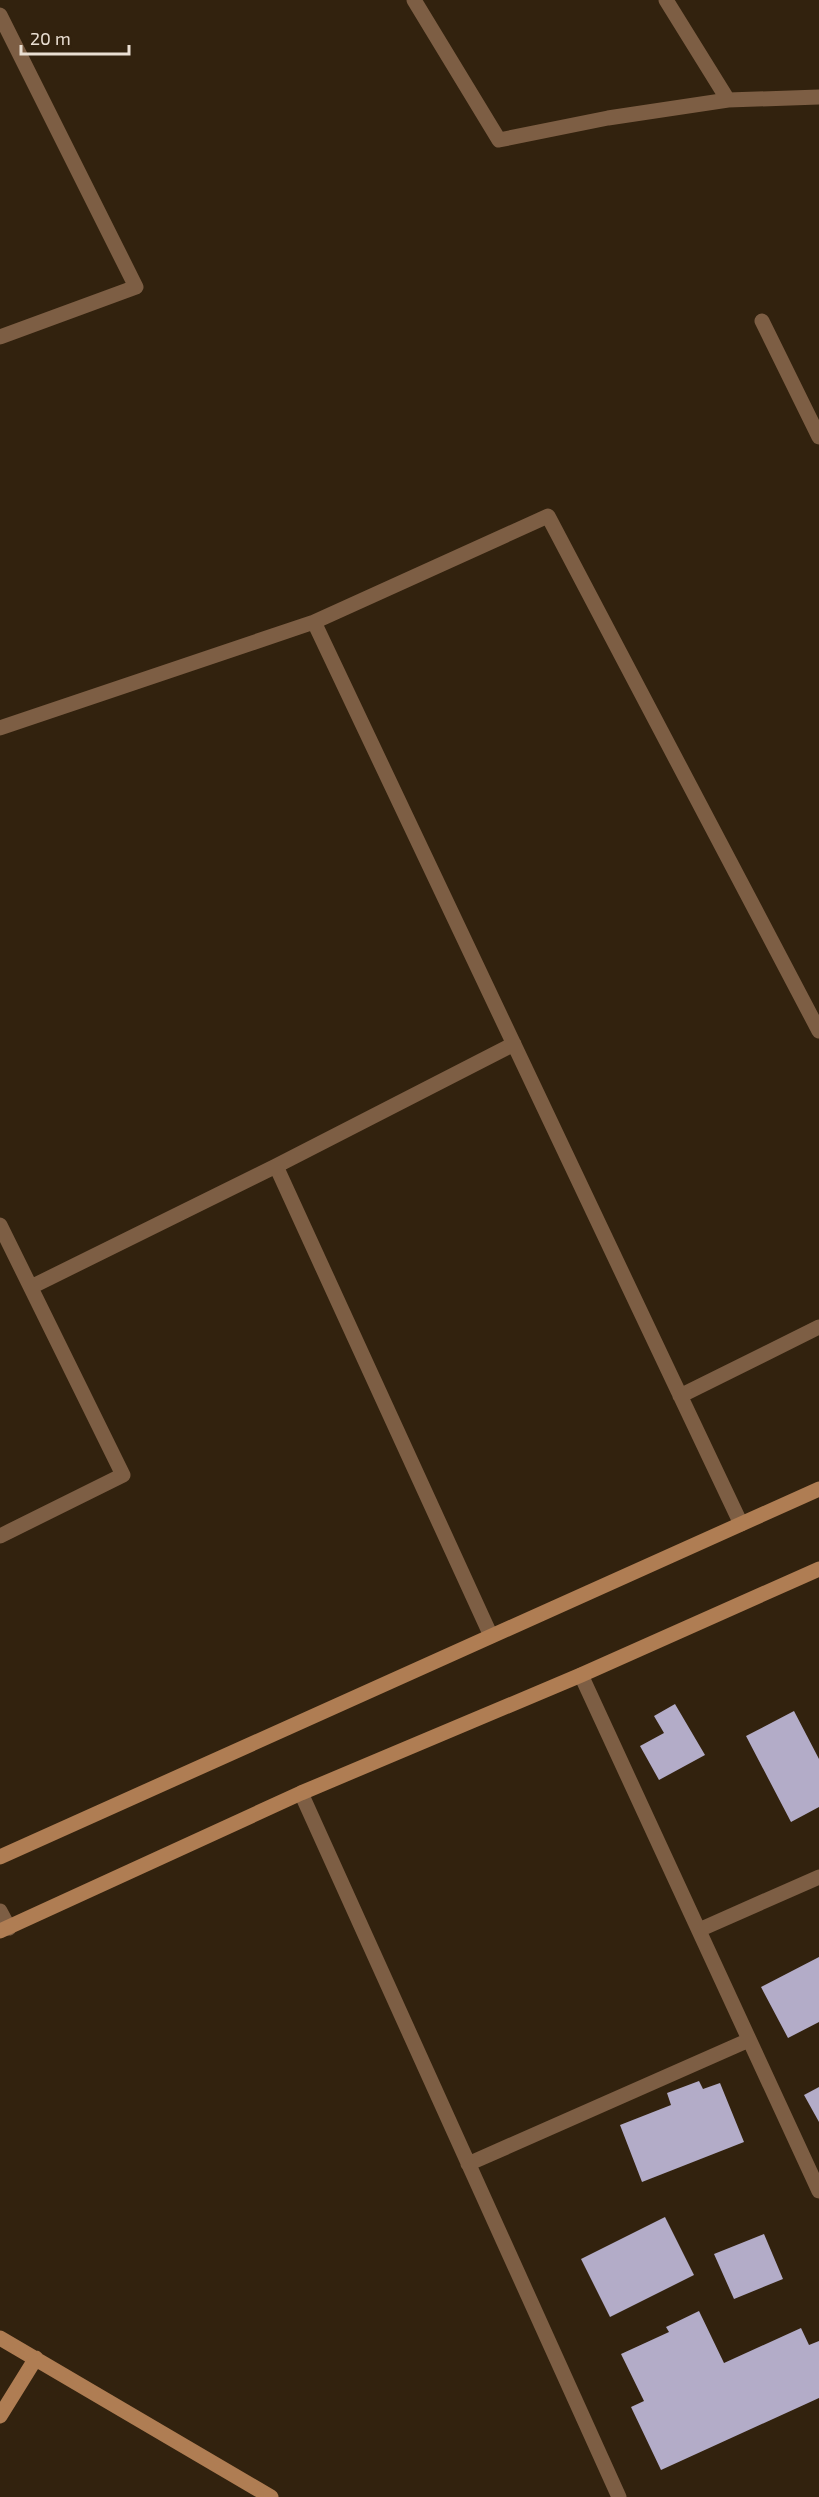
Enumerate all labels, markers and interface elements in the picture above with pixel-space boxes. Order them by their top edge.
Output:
scale bar [21,18,129,56]
text: 20 m [30,27,71,49]

